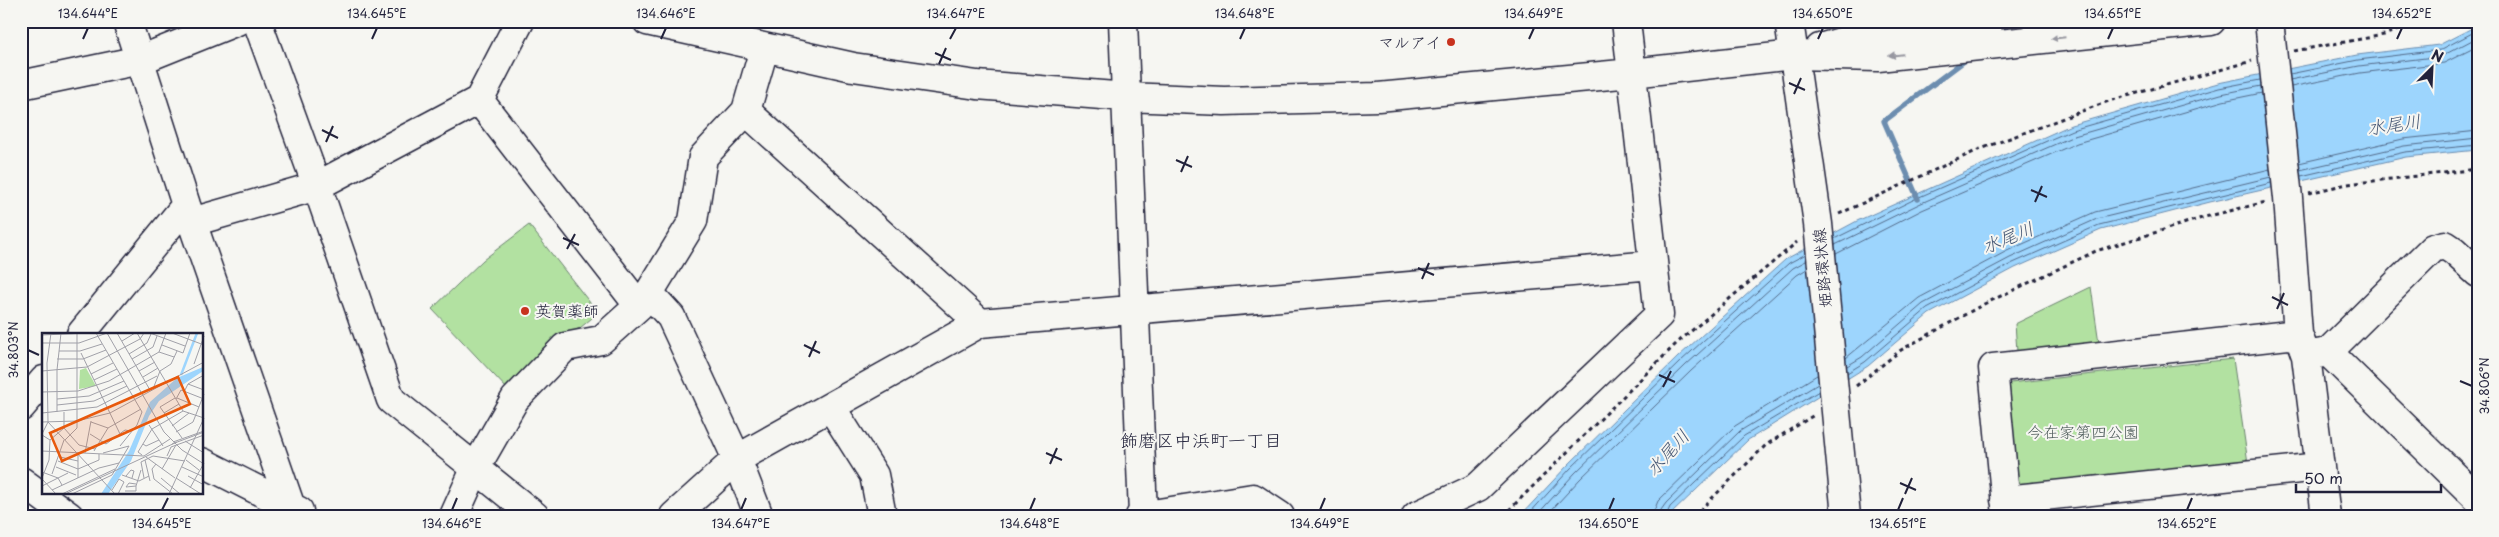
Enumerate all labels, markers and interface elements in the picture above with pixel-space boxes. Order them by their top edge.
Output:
text: 134.644°E [58,4,118,22]
text: 134.645°E [347,4,407,22]
text: 134.646°E [636,4,696,22]
text: 134.647°E [927,4,985,22]
text: 134.648°E [1215,4,1275,22]
text: 134.649°E [1504,4,1564,22]
text: 134.650°E [1793,4,1853,22]
text: 134.651°E [2085,4,2141,22]
text: 134.652°E [2372,4,2432,22]
place label: マルアイ [1378,29,1441,53]
one-way arrow [2050,34,2066,42]
marker: マルアイ [1445,36,1457,48]
north arrow [2406,42,2456,92]
text: N [2428,44,2447,68]
one-way arrow [1888,51,1904,59]
water label: 水尾川 [2365,106,2422,141]
water label: 水尾川 [1977,214,2038,259]
street label: 姫路環状線 [1806,227,1836,309]
place label: 英賀薬師 [535,298,599,322]
marker: 英賀薬師 [519,305,531,317]
text: 34.803°N [4,321,22,379]
inset map [42,333,204,494]
text: 34.806°N [2475,357,2493,415]
park label: 今在家第四公園 [2027,419,2139,443]
water label: 水尾川 [1639,423,1695,481]
district label: 飾磨区中浜町一丁目 [1120,426,1282,453]
scale bar [2296,462,2442,494]
text: 50 m [2304,466,2343,489]
text: 134.645°E [132,514,192,532]
text: 134.646°E [422,514,482,532]
text: 134.647°E [712,514,770,532]
text: 134.648°E [1000,514,1060,532]
text: 134.649°E [1290,514,1350,532]
text: 134.650°E [1579,514,1639,532]
text: 134.651°E [1870,514,1926,532]
text: 134.652°E [2157,514,2217,532]

